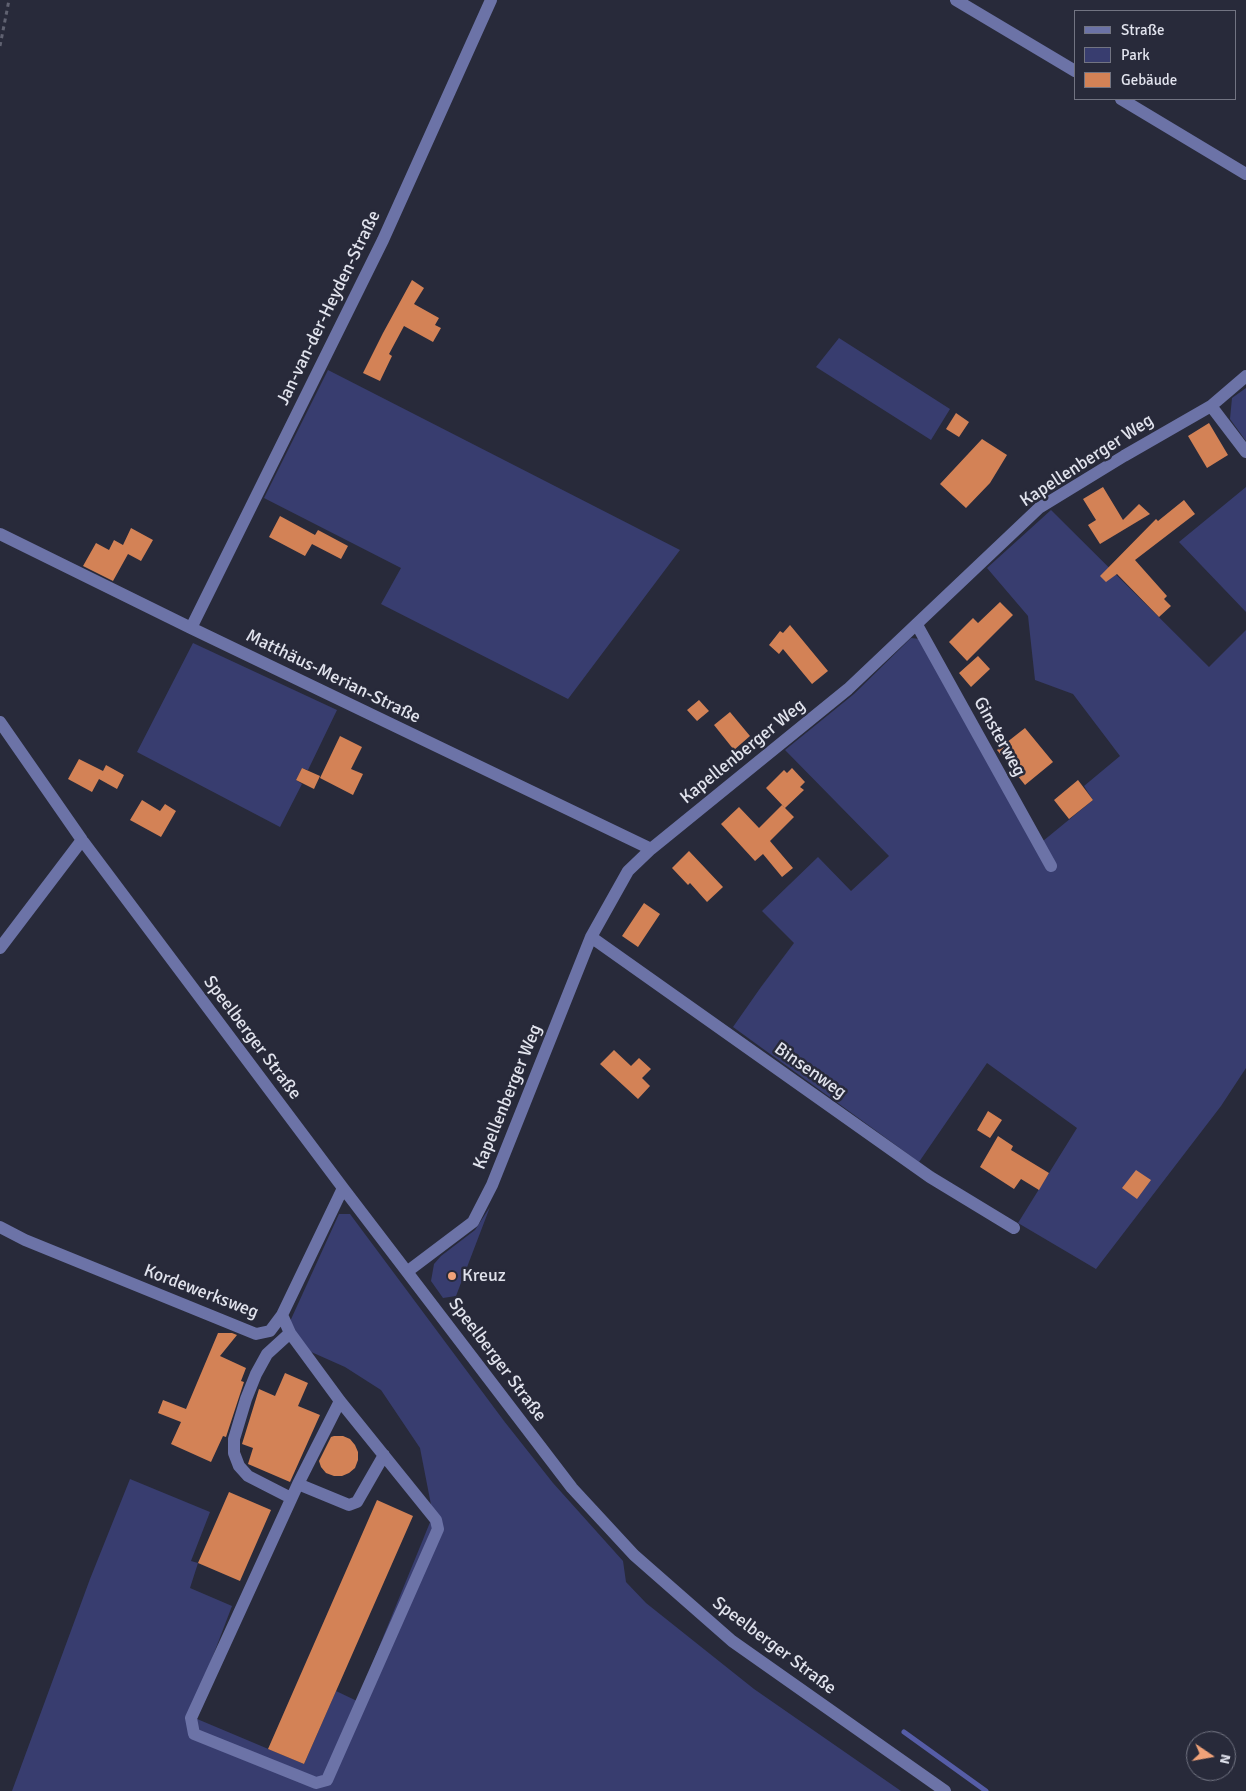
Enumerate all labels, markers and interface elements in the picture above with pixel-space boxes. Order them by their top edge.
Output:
legend [1074,10,1236,100]
text: Straße [1121,21,1165,39]
text: Park [1121,46,1150,64]
text: Gebäude [1121,71,1177,89]
street label: Jan-van-der-Heyden-Straße [272,207,386,409]
street label: Kapellenberger Weg [1016,410,1158,512]
street label: Matthäus-Merian-Straße [242,625,424,729]
street label: Ginsterweg [968,693,1030,781]
street label: Kapellenberger Weg [676,695,810,809]
street label: Speelberger Straße [199,972,305,1104]
street label: Kapellenberger Weg [469,1021,547,1173]
street label: Binsenweg [770,1038,850,1104]
street label: Kordewerksweg [141,1260,261,1324]
place label: Kreuz [462,1265,506,1287]
marker: Kreuz [446,1270,458,1282]
street label: Speelberger Straße [444,1294,550,1426]
street label: Speelberger Straße [708,1593,840,1699]
north arrow [1186,1731,1236,1781]
text: N [1216,1752,1235,1766]

